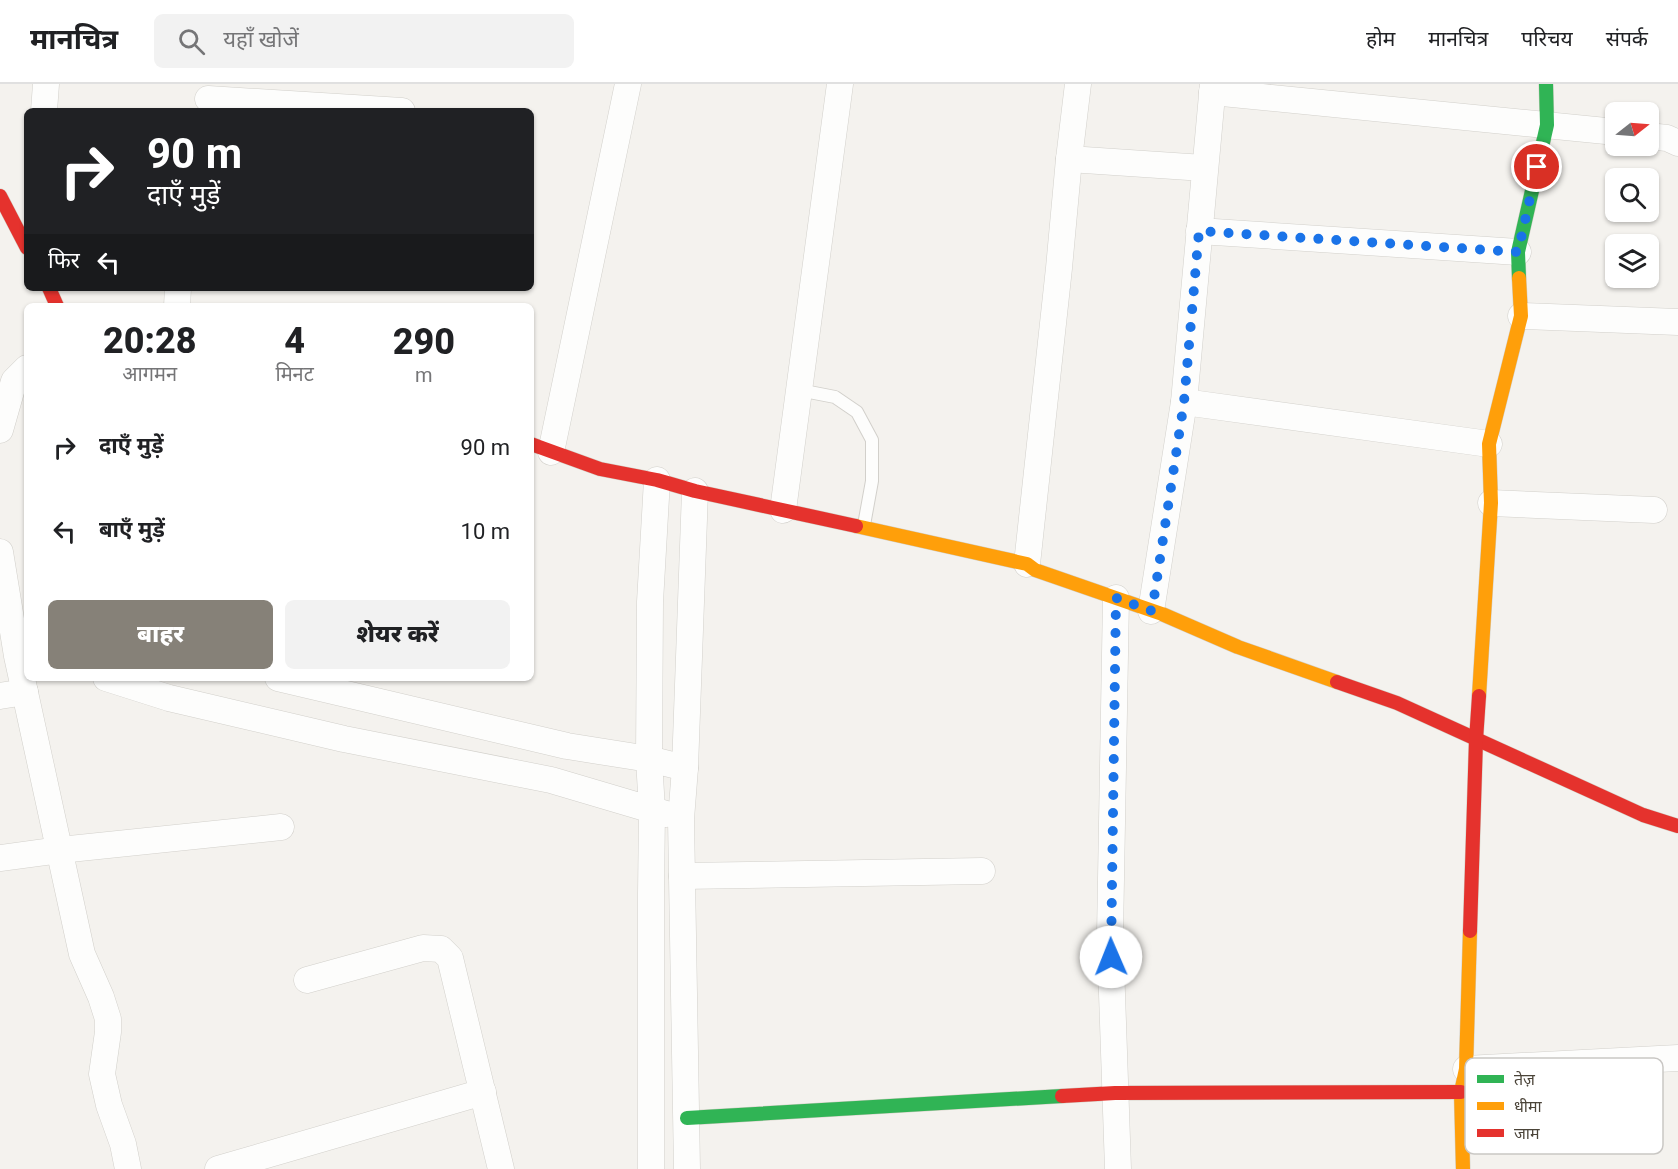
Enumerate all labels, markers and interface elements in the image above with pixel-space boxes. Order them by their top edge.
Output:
search box [154,14,574,68]
text: मानचित्र [30,23,118,56]
icon: search [175,25,208,58]
text: यहाँ खोजें [223,27,299,52]
text: होम [1366,27,1395,51]
text: मानचित्र [1428,27,1488,51]
text: परिचय [1521,27,1573,51]
text: संपर्क [1606,27,1648,51]
north arrow [1605,102,1659,156]
map controls [1605,102,1659,288]
text: 90 m [147,129,242,178]
icon: right [48,132,126,210]
pin [1511,141,1562,192]
icon: arrive [1520,150,1553,183]
button: search [1605,168,1659,222]
text: दाएँ मुड़ें [147,179,221,211]
button: layers [1605,234,1659,288]
icon: left [92,246,125,279]
text: फिर [48,248,80,273]
text: 20:28 [103,320,196,362]
text: 4 [284,320,305,362]
text: 290 [393,321,455,363]
text: आगमन [122,362,177,386]
text: मिनट [275,362,314,386]
text: m [415,363,433,387]
icon: right [48,431,81,464]
text: दाएँ मुड़ें [99,433,164,458]
text: 90 m [461,435,510,460]
icon: left [48,515,81,548]
text: बाएँ मुड़ें [99,517,165,542]
text: 10 m [461,519,510,544]
button: बाहर [48,600,273,669]
button: शेयर करें [285,600,510,669]
position arrow [1079,925,1143,989]
legend [1465,1058,1663,1154]
text: तेज़ [1514,1070,1536,1089]
text: धीमा [1514,1097,1543,1116]
text: जाम [1514,1124,1540,1143]

